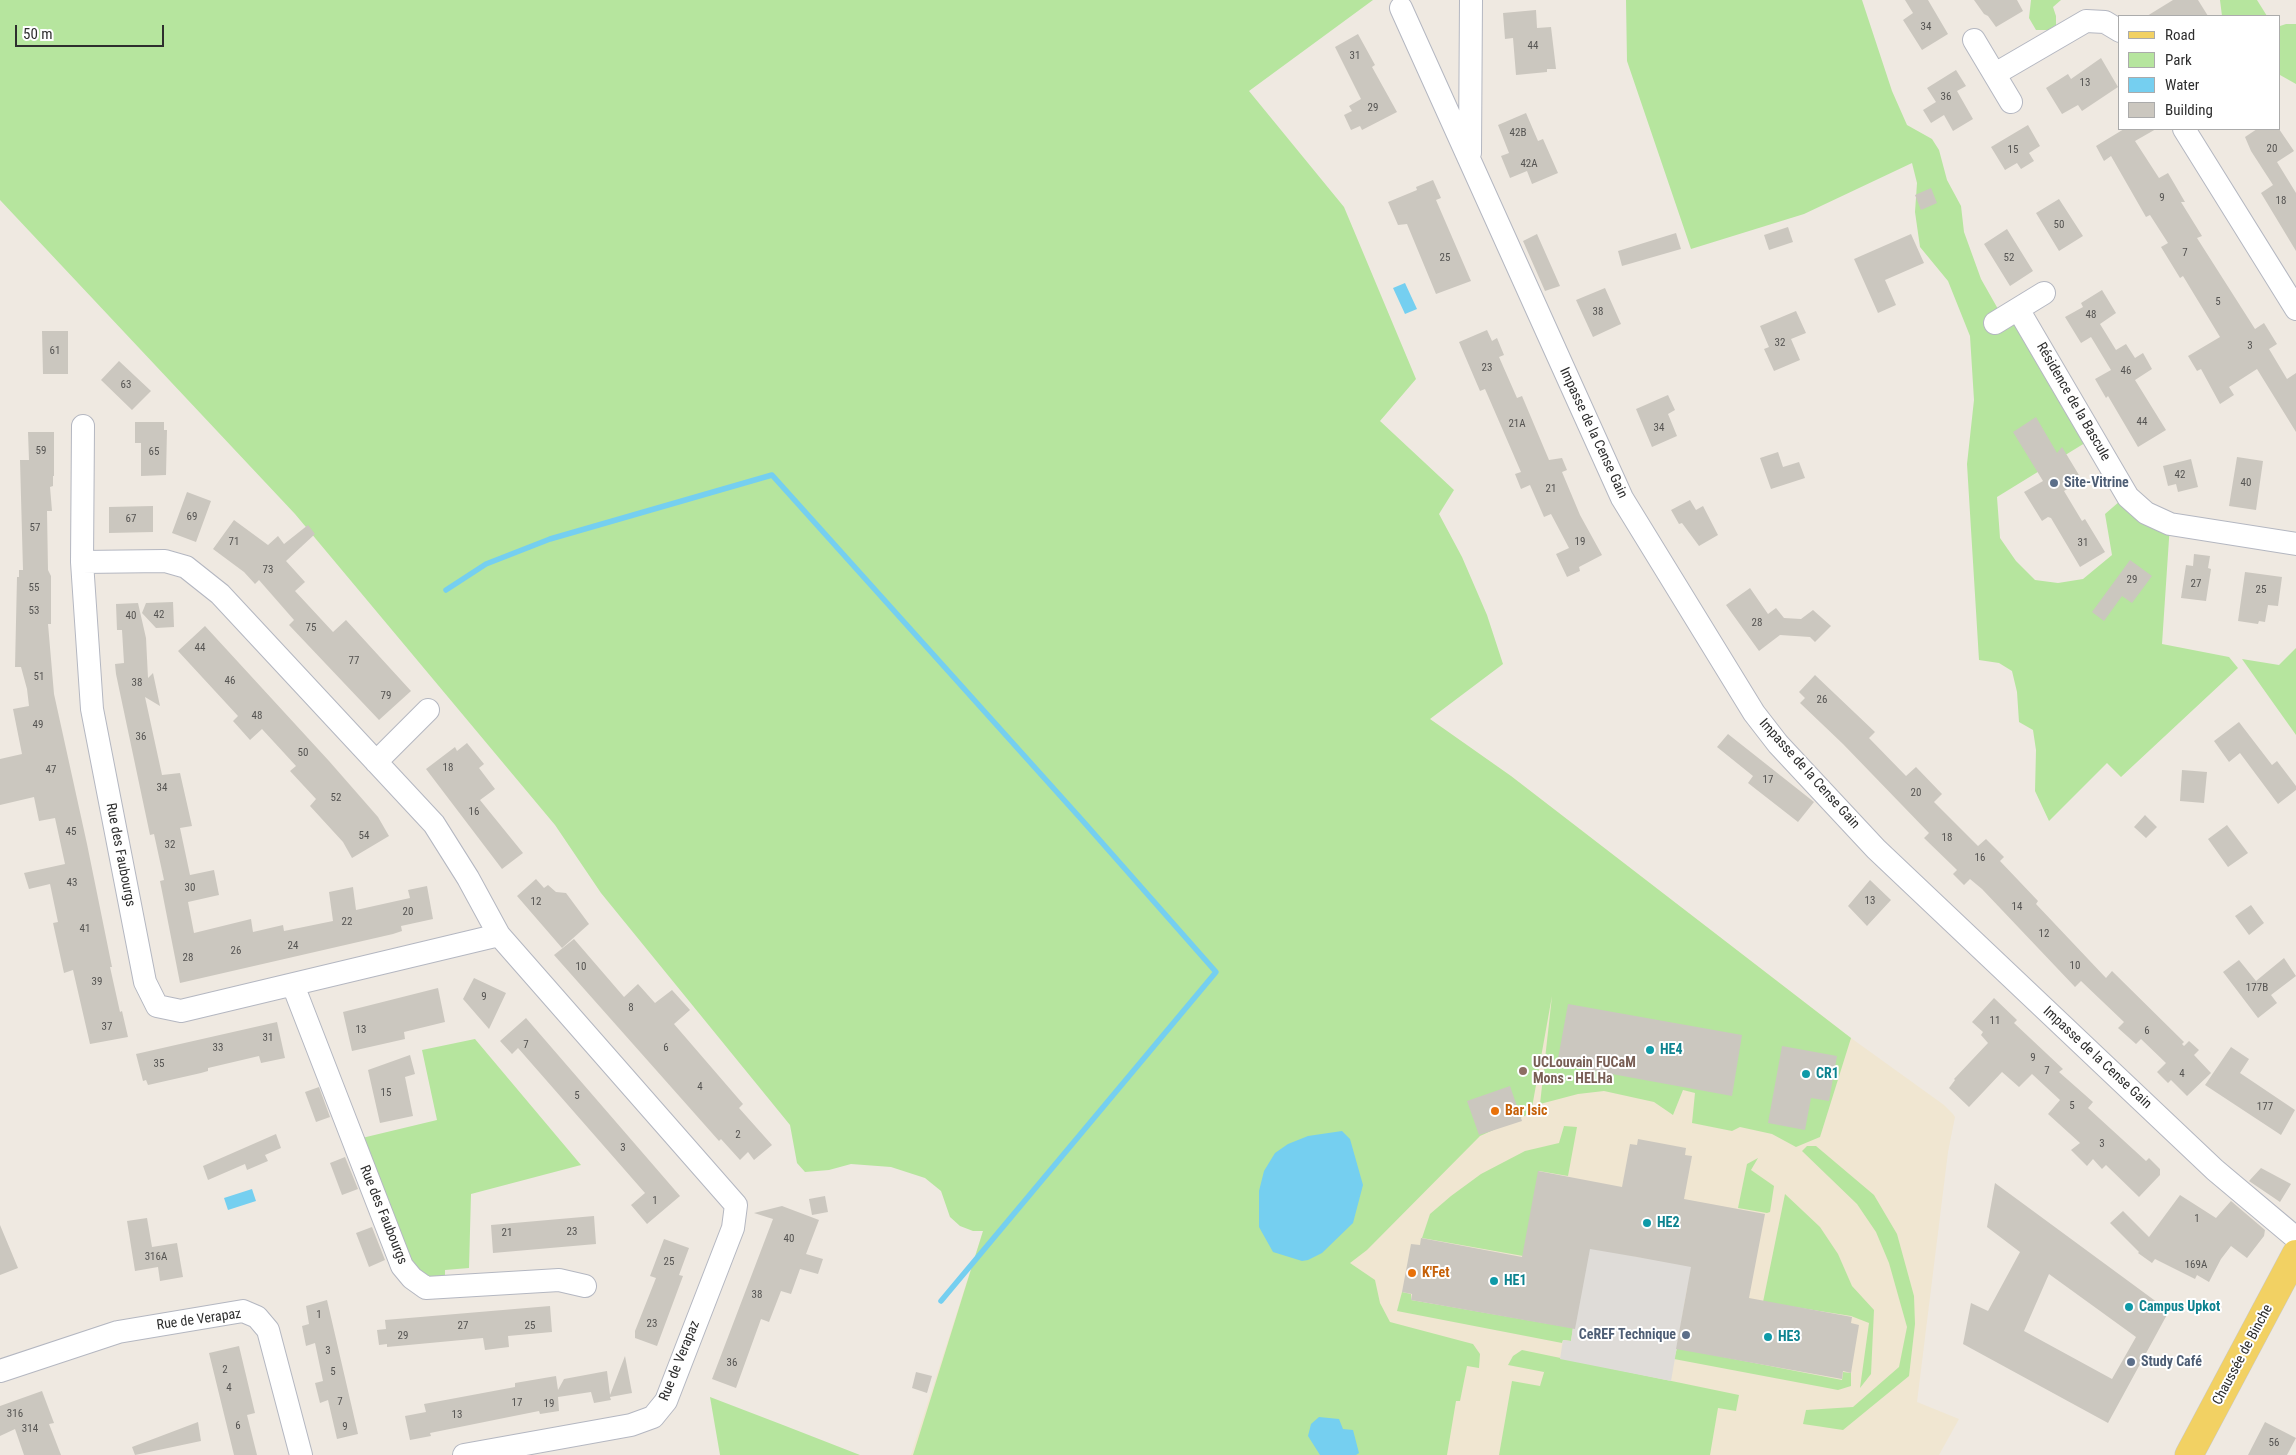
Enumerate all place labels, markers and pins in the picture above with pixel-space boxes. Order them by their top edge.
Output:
place label: Site-Vitrine [2064,475,2129,491]
marker: Site-Vitrine [2048,477,2060,489]
place label: HE4 [1660,1042,1683,1058]
marker: HE4 [1644,1044,1656,1056]
place label: UCLouvain FUCaM Mons - HELHa [1533,1055,1636,1088]
marker: UCLouvain FUCaM Mons - HELHa [1517,1065,1529,1077]
place label: CR1 [1816,1066,1839,1082]
marker: CR1 [1800,1068,1812,1080]
place label: Bar Isic [1505,1103,1547,1119]
marker: Bar Isic [1489,1105,1501,1117]
place label: HE2 [1657,1215,1680,1231]
marker: HE2 [1641,1217,1653,1229]
place label: K'Fet [1422,1265,1450,1281]
marker: K'Fet [1406,1267,1418,1279]
place label: HE1 [1504,1273,1527,1289]
marker: HE1 [1488,1275,1500,1287]
place label: Campus Upkot [2139,1299,2220,1315]
marker: Campus Upkot [2123,1301,2135,1313]
place label: CeREF Technique [1579,1327,1676,1343]
marker: CeREF Technique [1680,1329,1692,1341]
place label: HE3 [1778,1329,1801,1345]
marker: HE3 [1762,1331,1774,1343]
place label: Study Café [2141,1354,2202,1370]
marker: Study Café [2125,1356,2137,1368]

